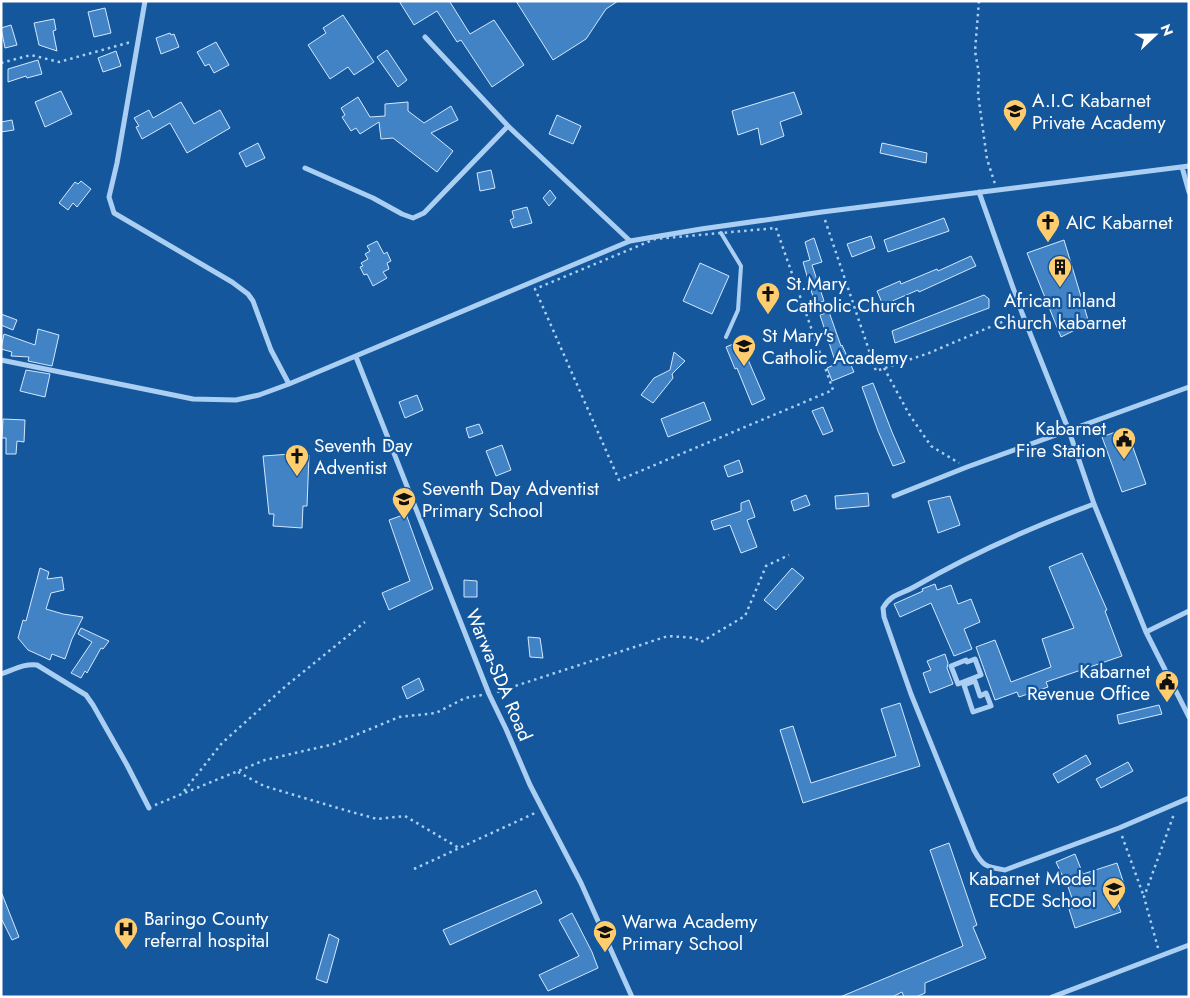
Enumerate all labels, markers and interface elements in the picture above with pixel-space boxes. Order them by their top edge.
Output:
north arrow [1130,10,1180,60]
text: N [1156,21,1178,39]
place label: A.I.C Kabarnet Private Academy [1032,87,1166,136]
school or university icon: A.I.C Kabarnet Private Academy [1002,98,1028,132]
church icon: AIC Kabarnet [1035,209,1061,243]
place label: AIC Kabarnet [1066,209,1173,236]
building icon: African Inland Church kabarnet [1047,254,1073,288]
place label: St.Mary Catholic Church [786,270,915,319]
church icon: St.Mary Catholic Church [755,281,781,315]
place label: African Inland Church kabarnet [994,287,1127,336]
place label: St Mary's Catholic Academy [762,322,908,371]
school or university icon: St Mary's Catholic Academy [731,333,757,367]
place label: Kabarnet Fire Station [1016,415,1106,464]
public building icon: Kabarnet Fire Station [1111,426,1137,460]
place label: Seventh Day Adventist [314,432,413,481]
church icon: Seventh Day Adventist [284,443,310,477]
place label: Seventh Day Adventist Primary School [422,475,599,524]
school or university icon: Seventh Day Adventist Primary School [391,486,417,520]
street label: Warwa-SDA Road [459,605,539,745]
place label: Kabarnet Revenue Office [1027,658,1150,707]
public building icon: Kabarnet Revenue Office [1154,669,1180,703]
place label: Kabarnet Model ECDE School [969,865,1096,914]
school or university icon: Kabarnet Model ECDE School [1101,876,1127,910]
place label: Baringo County referral hospital [144,905,269,954]
place label: Warwa Academy Primary School [622,908,758,957]
hospital icon: Baringo County referral hospital [113,916,139,950]
school or university icon: Warwa Academy Primary School [592,919,618,953]

